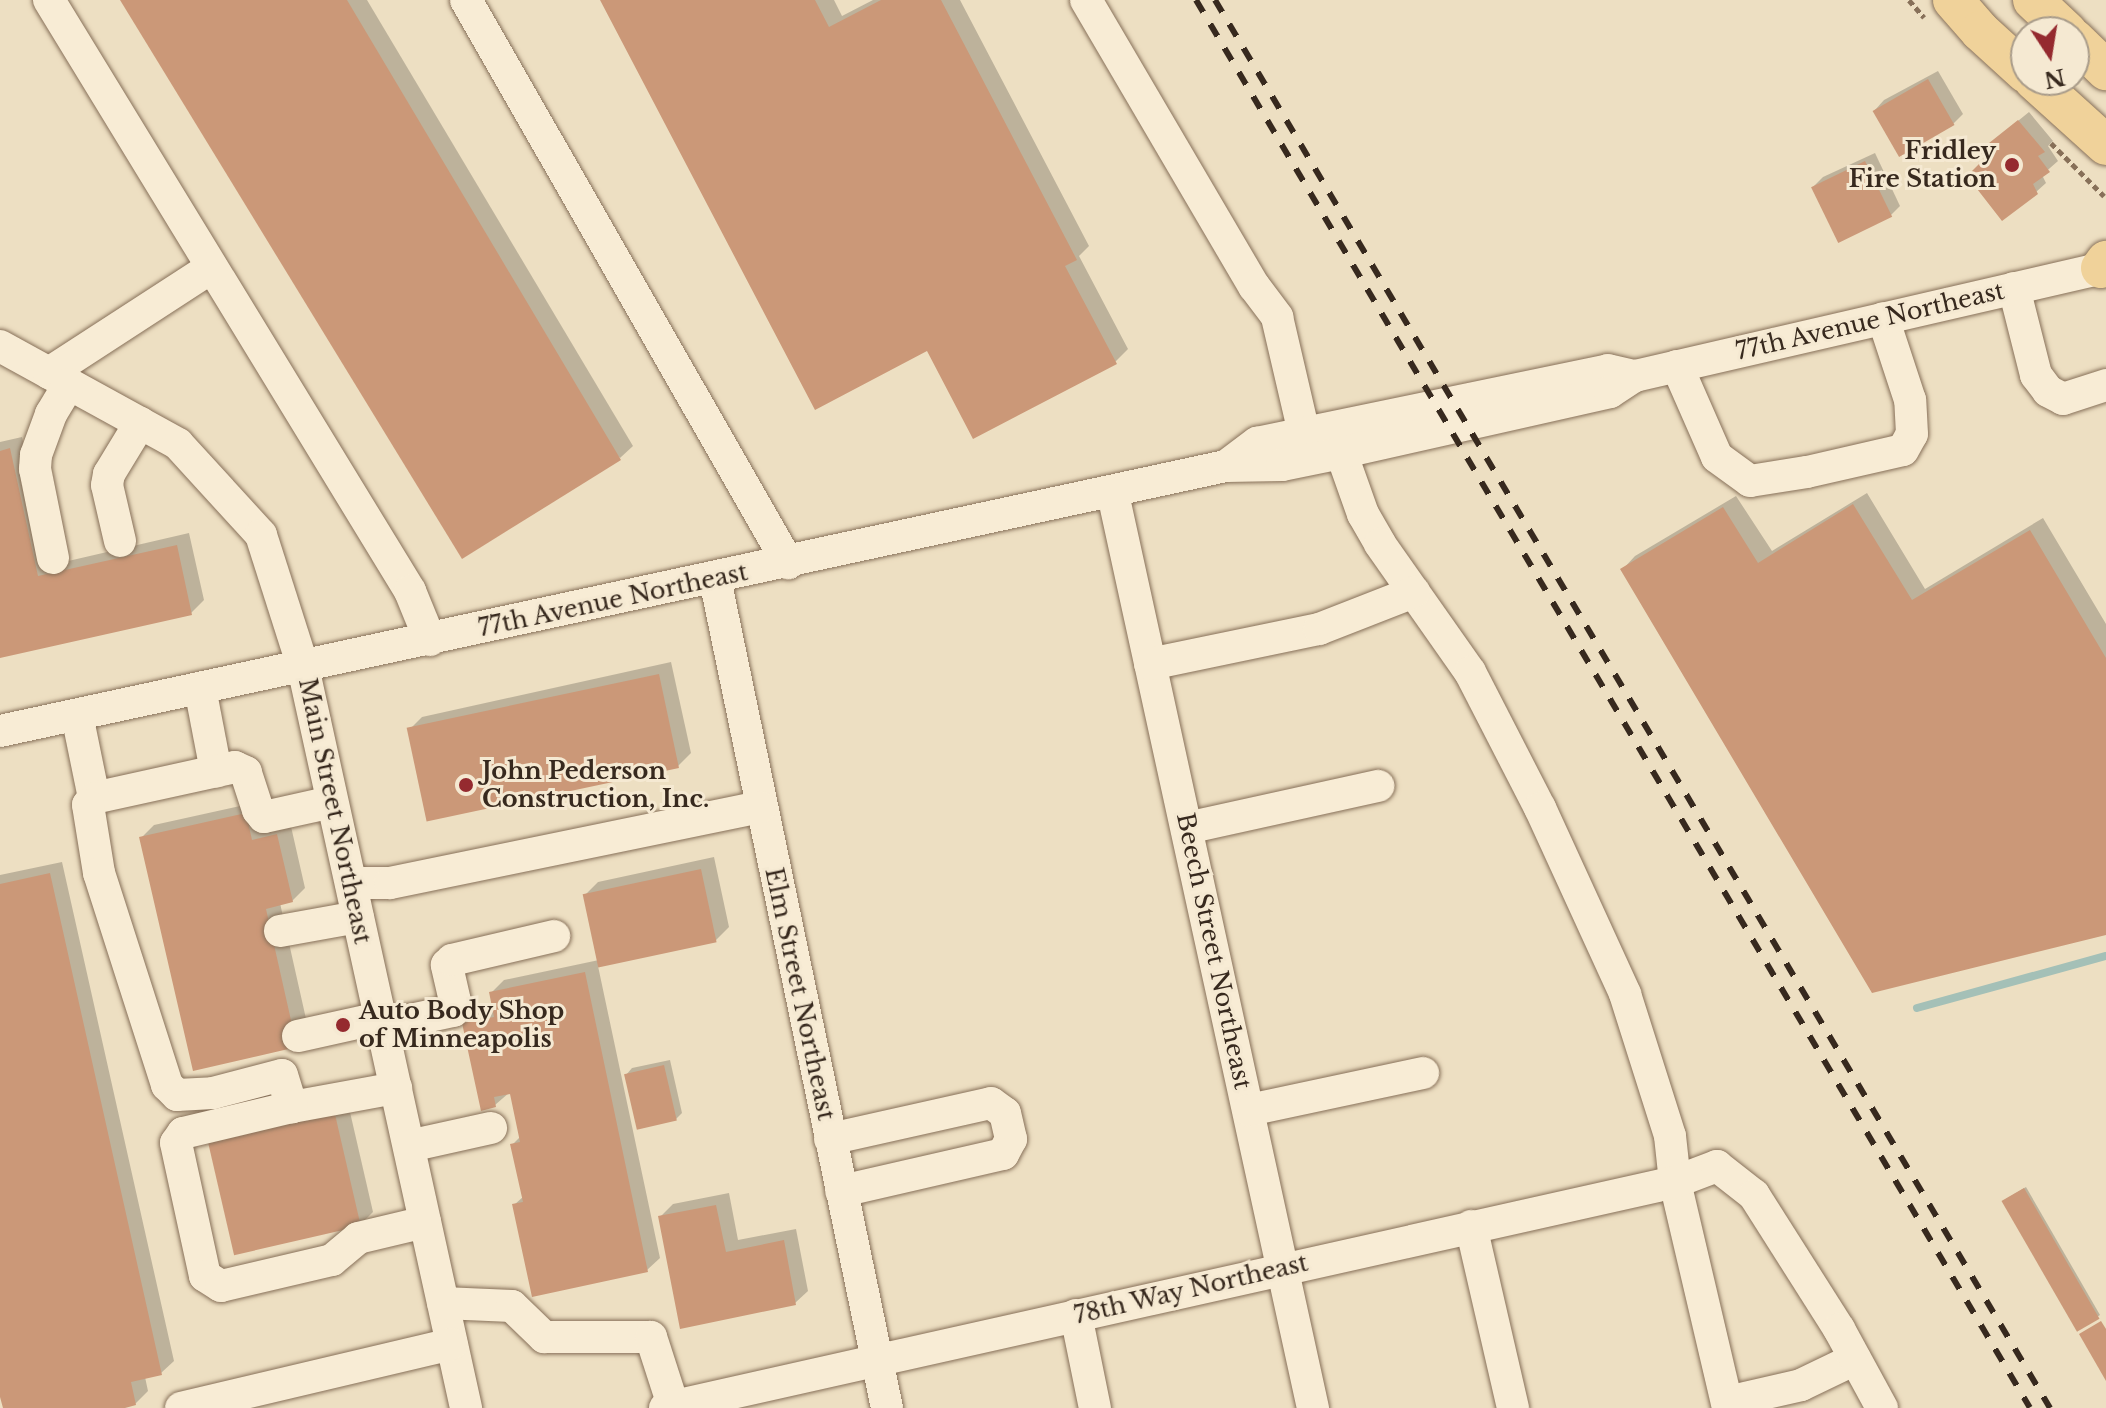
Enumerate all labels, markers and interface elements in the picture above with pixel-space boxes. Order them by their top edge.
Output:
north arrow [2010,16,2090,96]
text: N [2042,63,2068,93]
place label: Fridley Fire Station [1849,137,1996,193]
marker: Fridley Fire Station [2003,156,2021,174]
street label: 77th Avenue Northeast [1733,276,2007,366]
street label: 77th Avenue Northeast [475,557,751,643]
street label: Main Street Northeast [293,676,377,946]
place label: John Pederson Construction, Inc. [482,757,709,813]
marker: John Pederson Construction, Inc. [457,776,475,794]
street label: Beech Street Northeast [1171,810,1257,1092]
street label: Elm Street Northeast [759,865,841,1123]
place label: Auto Body Shop of Minneapolis [359,997,565,1053]
marker: Auto Body Shop of Minneapolis [334,1016,352,1034]
street label: 78th Way Northeast [1070,1248,1312,1330]

